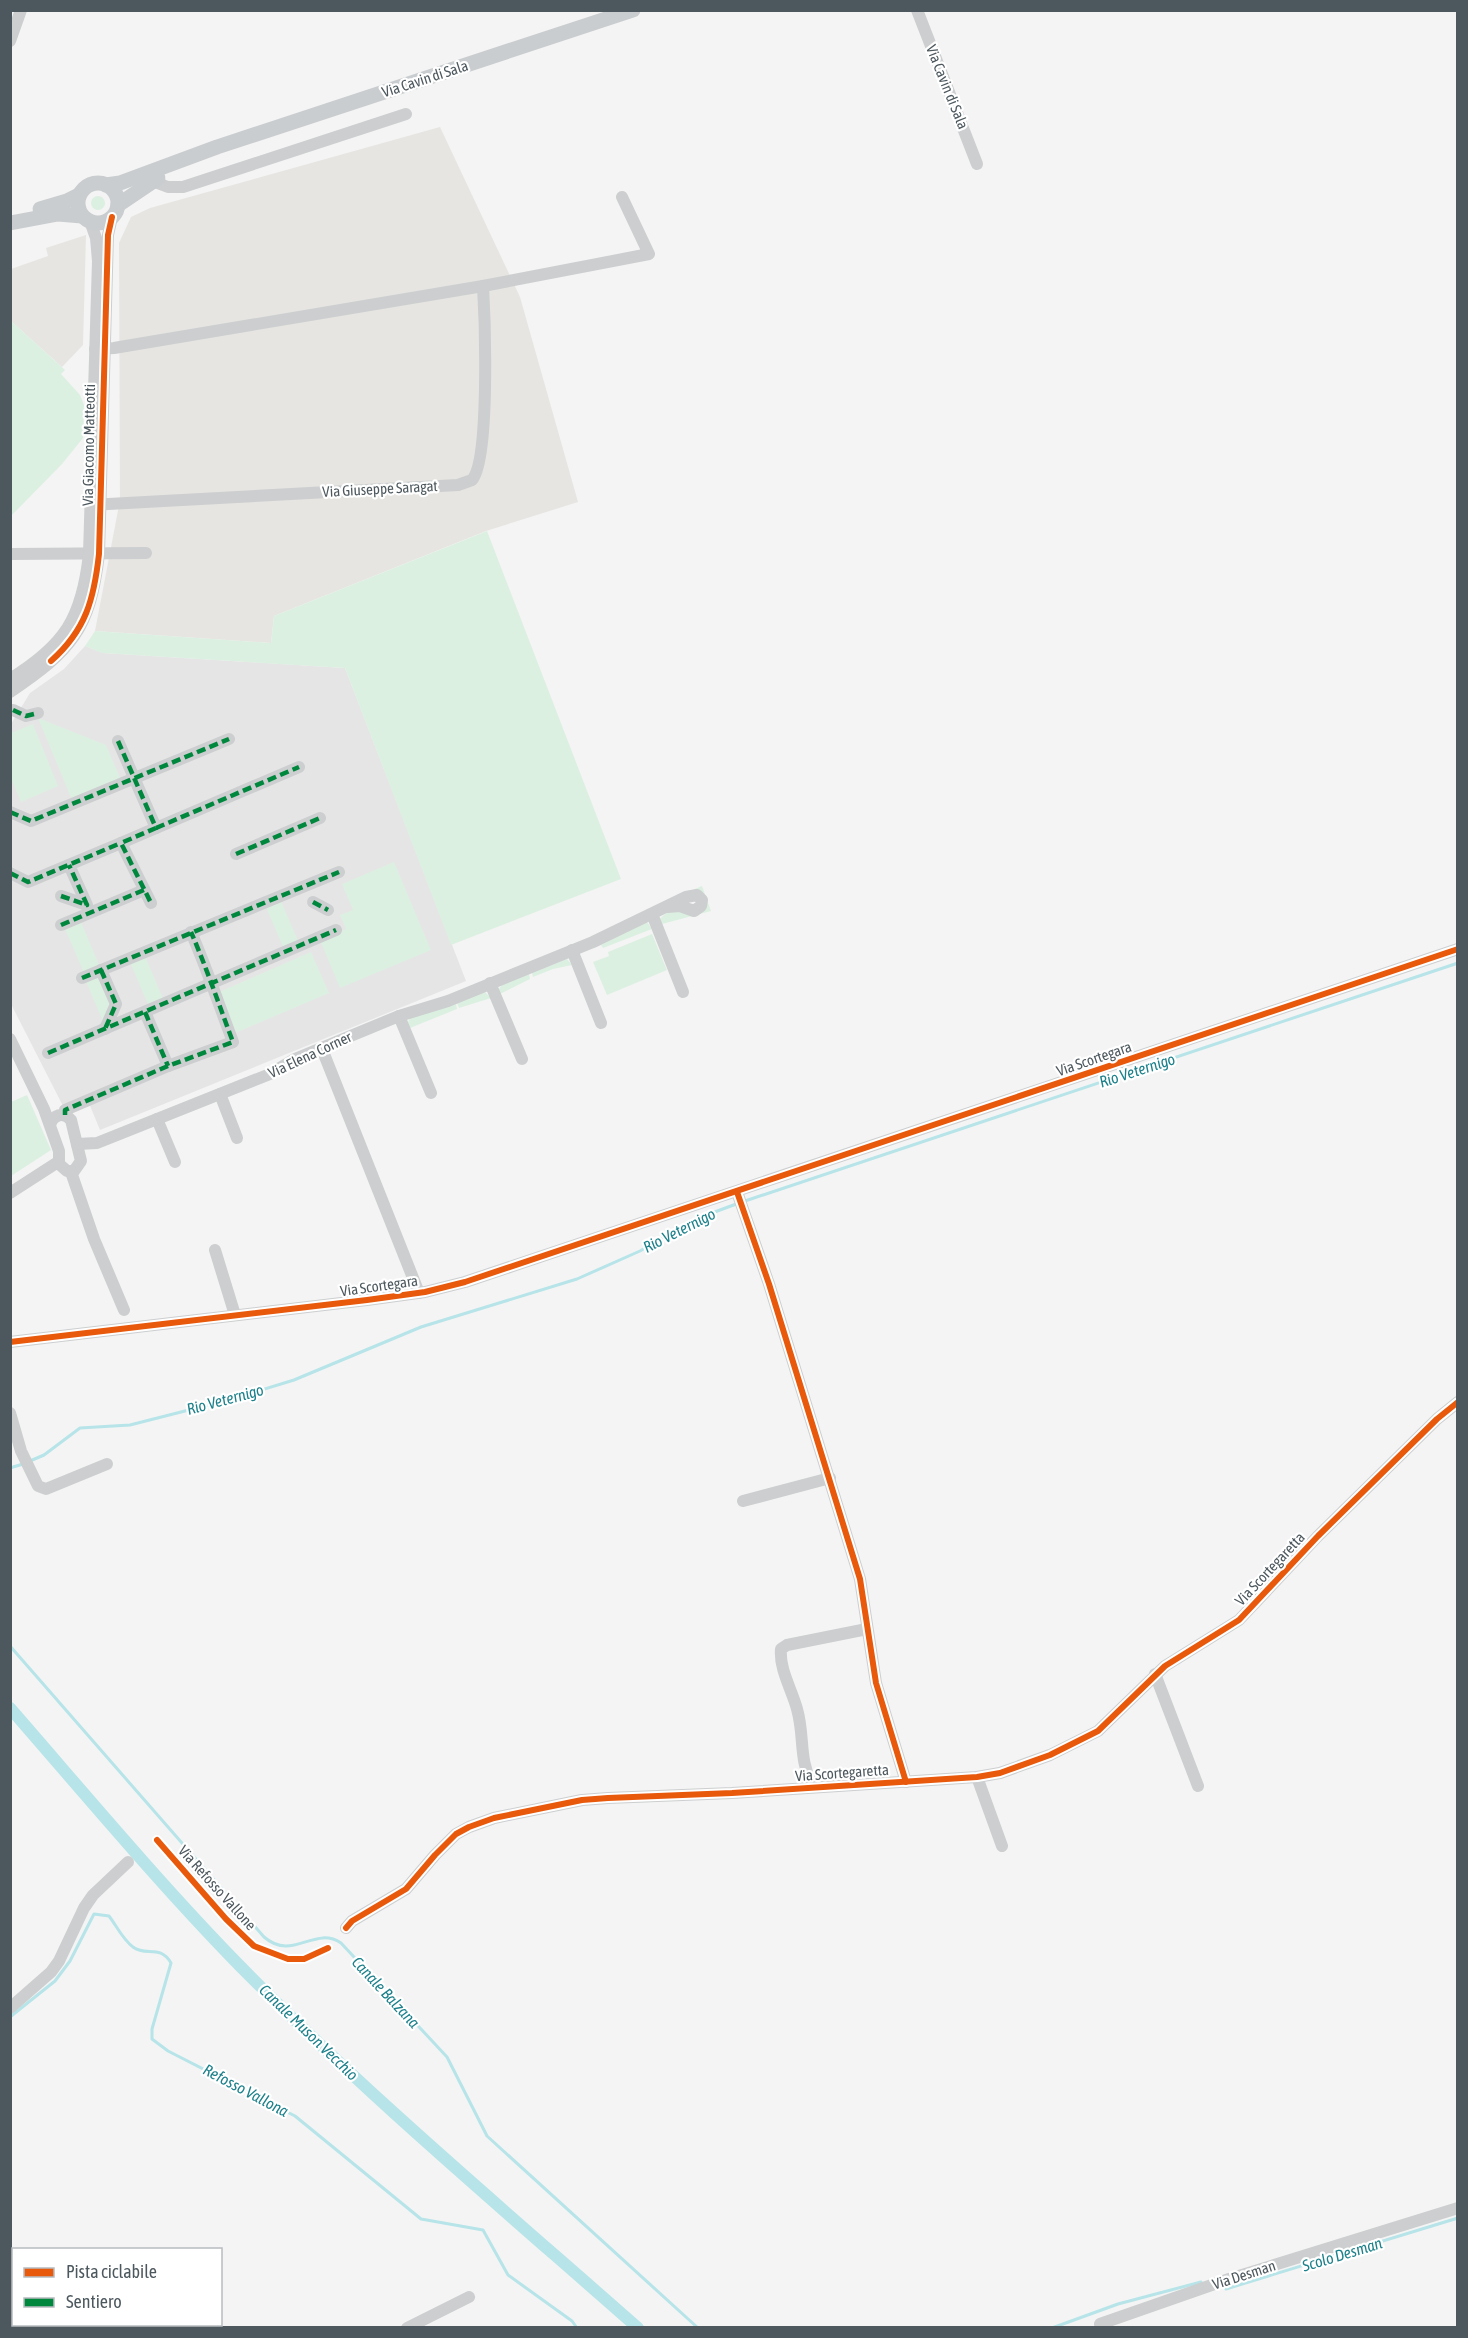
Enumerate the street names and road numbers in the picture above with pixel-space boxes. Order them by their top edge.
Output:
street label: Via Cavin di Sala [923,42,972,131]
street label: Via Cavin di Sala [380,57,470,100]
street label: Via Giacomo Matteotti [79,384,98,506]
street label: Via Giuseppe Saragat [322,477,438,500]
street label: Via Elena Corner [265,1028,355,1081]
street label: Via Scortegara [1054,1038,1134,1079]
street label: Via Scortegara [339,1272,419,1299]
street label: Via Scortegaretta [1231,1528,1308,1609]
street label: Via Scortegaretta [795,1761,889,1784]
street label: Via Refosso Vallone [175,1842,260,1934]
street label: Via Desman [1210,2256,1278,2293]

